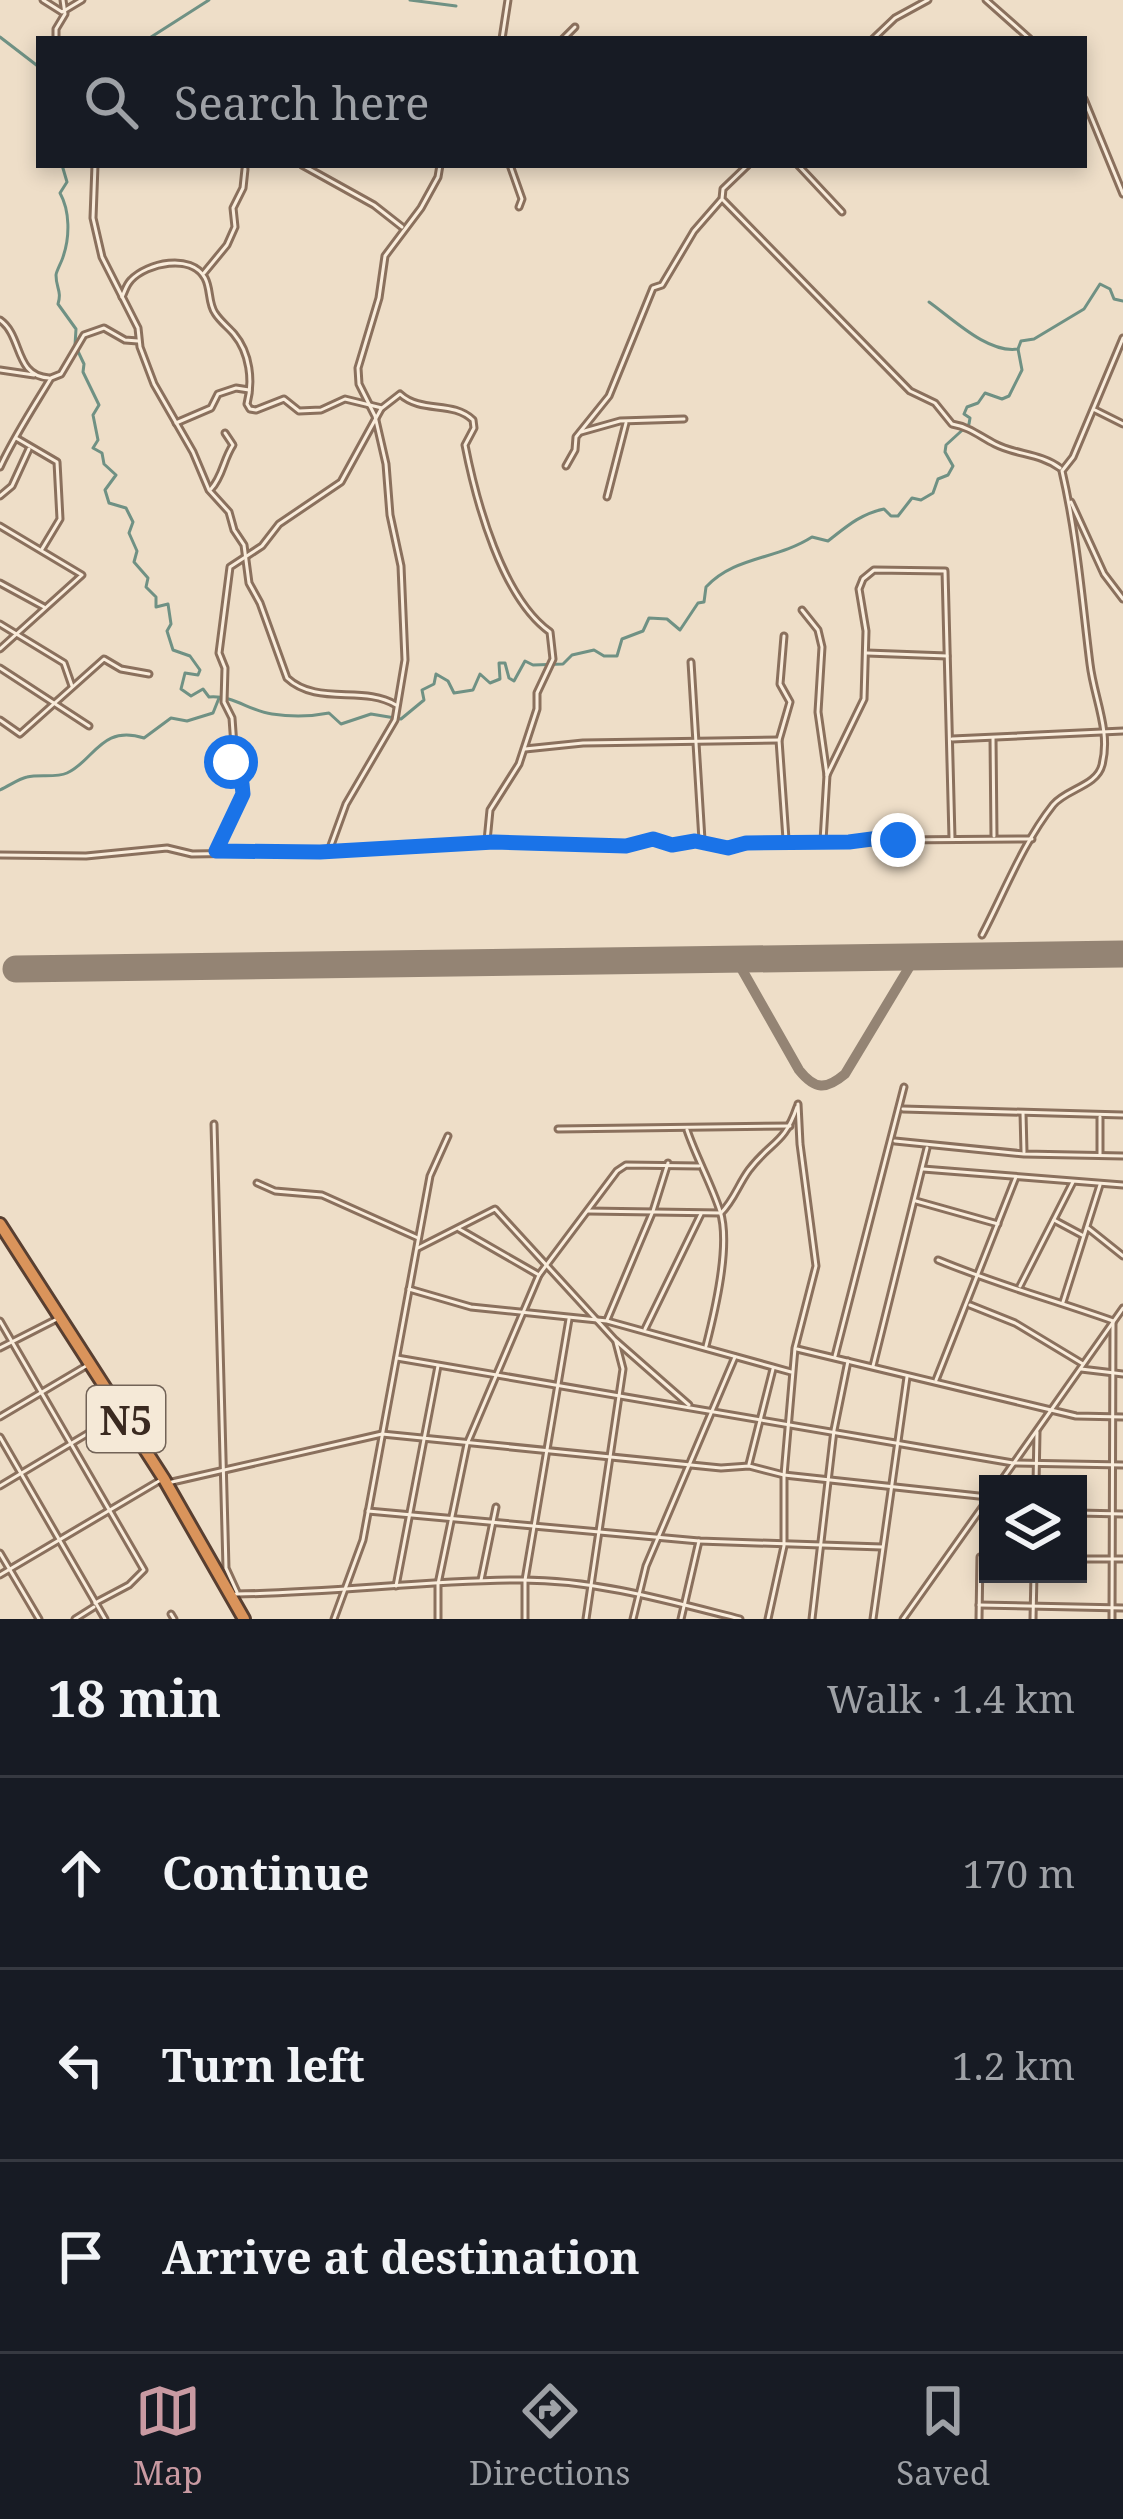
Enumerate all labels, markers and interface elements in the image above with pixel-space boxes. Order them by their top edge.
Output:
search box [36,36,1087,168]
icon: search [78,69,144,135]
text: Search here [174,72,429,133]
route start [204,735,258,789]
route end [871,813,925,867]
road number: N5 [87,1386,165,1452]
map controls [979,1475,1087,1583]
button: layers [979,1475,1087,1583]
text: 18 min [48,1662,221,1732]
text: Walk · 1.4 km [827,1671,1075,1724]
icon: ahead [48,1840,114,1906]
text: Continue [162,1842,370,1903]
text: 170 m [963,1846,1075,1899]
icon: left [48,2032,114,2098]
text: Turn left [162,2034,365,2095]
text: 1.2 km [952,2038,1075,2091]
icon: arrive [48,2224,114,2290]
text: Arrive at destination [162,2226,640,2287]
tab: Map [133,2378,203,2495]
tab: Directions [469,2378,630,2495]
tab: Saved [896,2378,990,2495]

